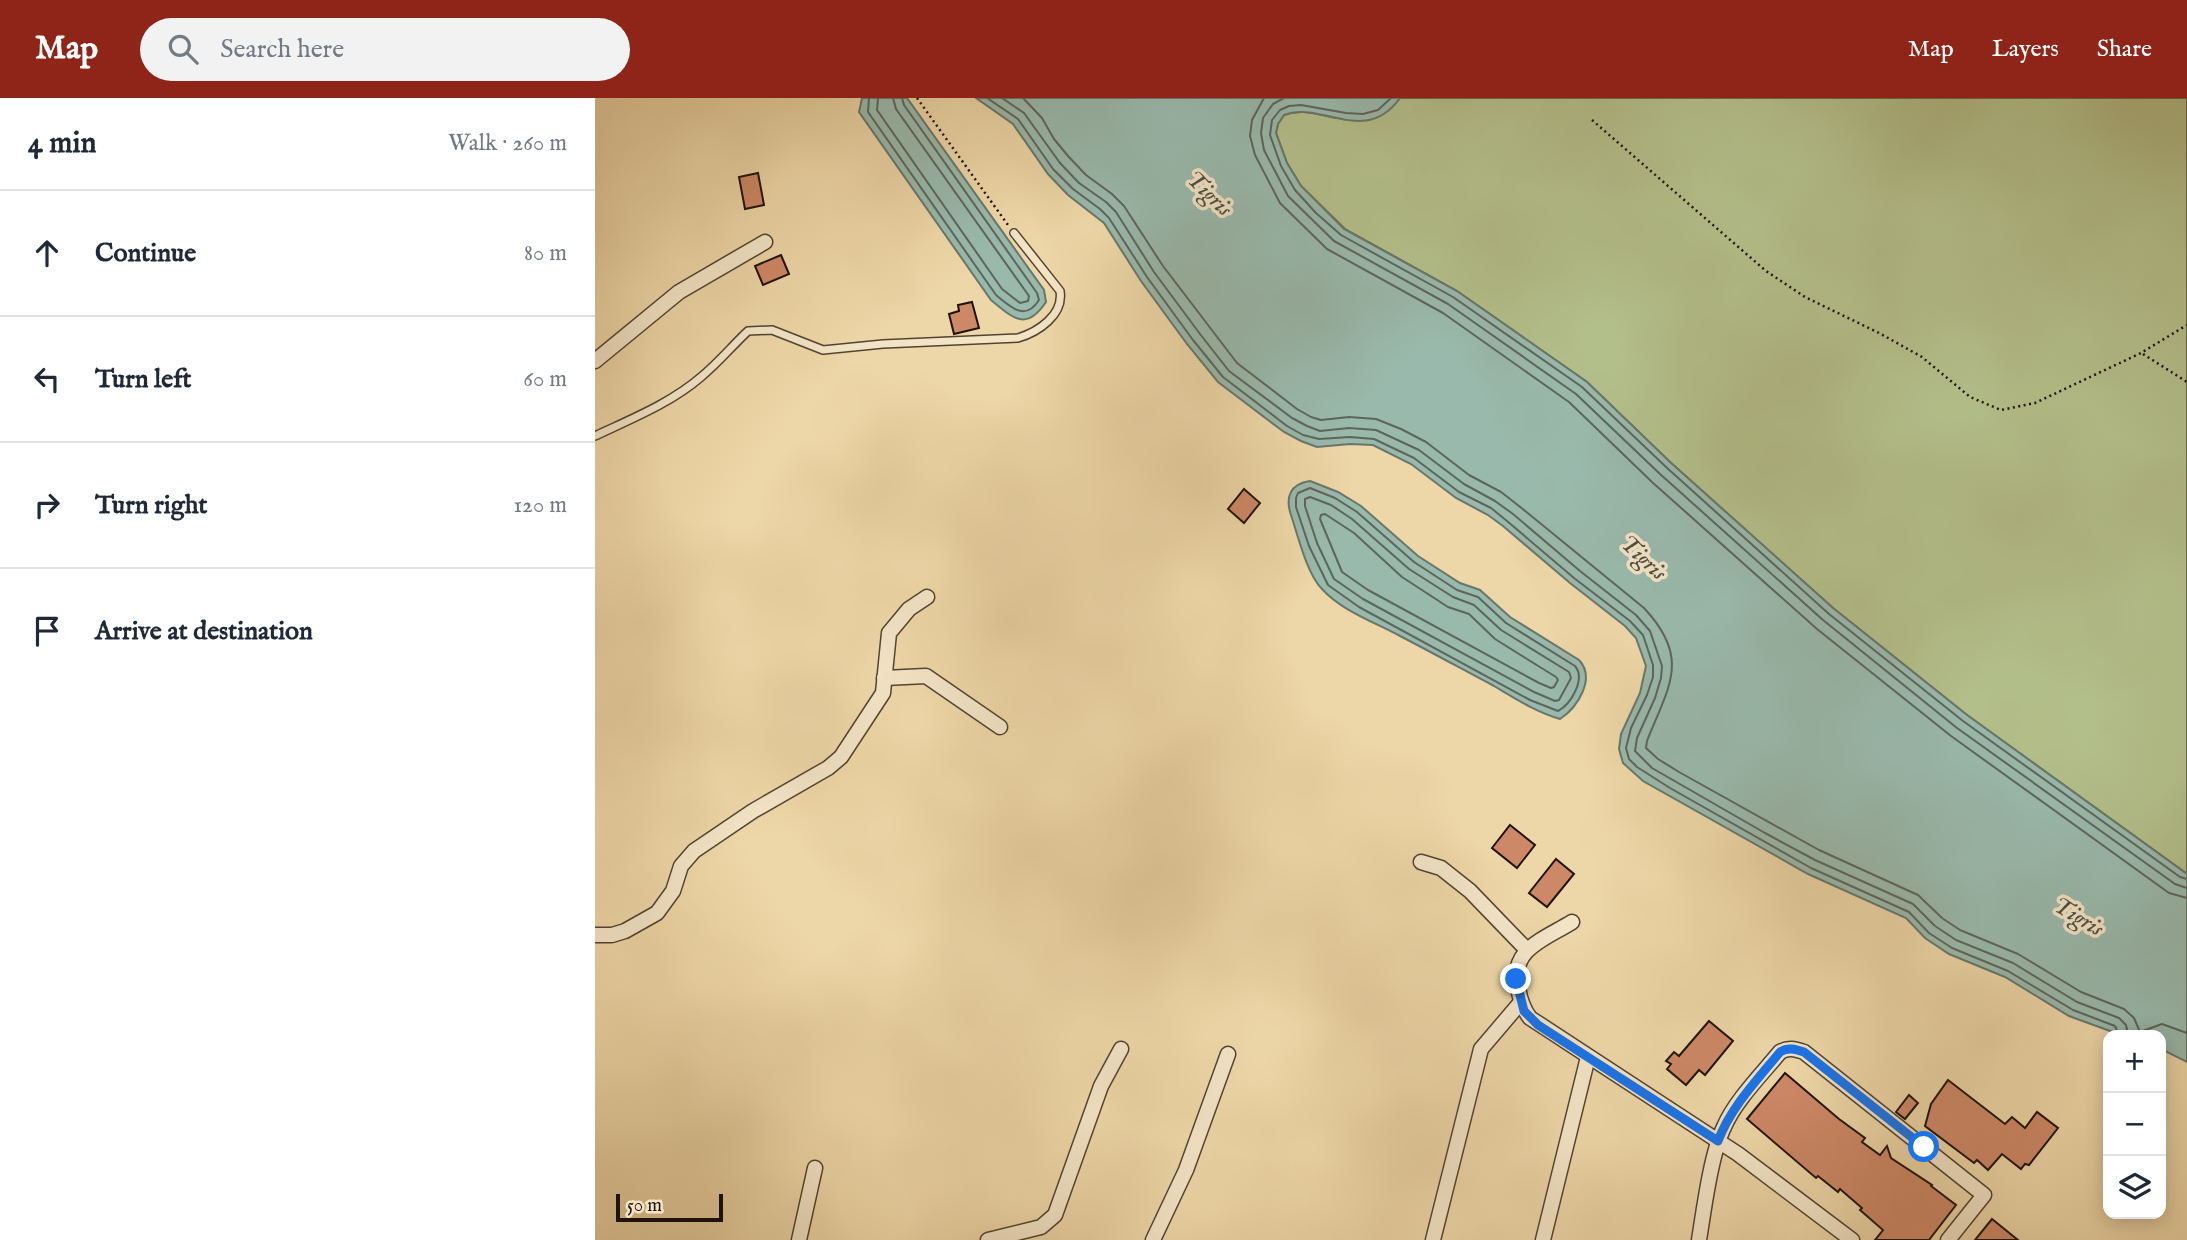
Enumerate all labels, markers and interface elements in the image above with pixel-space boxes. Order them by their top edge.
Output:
search box [140,18,630,81]
text: Map [35,28,98,70]
icon: search [164,30,202,68]
text: Search here [220,33,344,66]
text: Map [1908,34,1954,65]
text: Layers [1992,34,2059,65]
text: Share [2097,34,2152,65]
text: 4 min [28,125,96,163]
text: Walk · 260 m [448,129,567,158]
water label: Tigris [1179,165,1239,224]
icon: ahead [28,234,66,272]
text: Continue [95,237,196,270]
text: 80 m [524,239,567,268]
icon: left [28,360,66,398]
text: Turn left [95,363,192,396]
text: 60 m [523,365,567,394]
icon: right [28,486,66,524]
text: Turn right [95,489,208,522]
text: 120 m [514,491,567,520]
water label: Tigris [1613,529,1673,588]
icon: arrive [28,612,66,650]
text: Arrive at destination [95,615,313,648]
water label: Tigris [2047,891,2109,945]
route end [1500,963,1531,994]
map controls [2103,1030,2166,1219]
button: + [2103,1030,2166,1093]
button: − [2103,1093,2166,1156]
route start [1908,1131,1939,1162]
button: layers [2103,1156,2166,1219]
scale bar [616,1191,723,1223]
text: 50 m [627,1194,662,1218]

